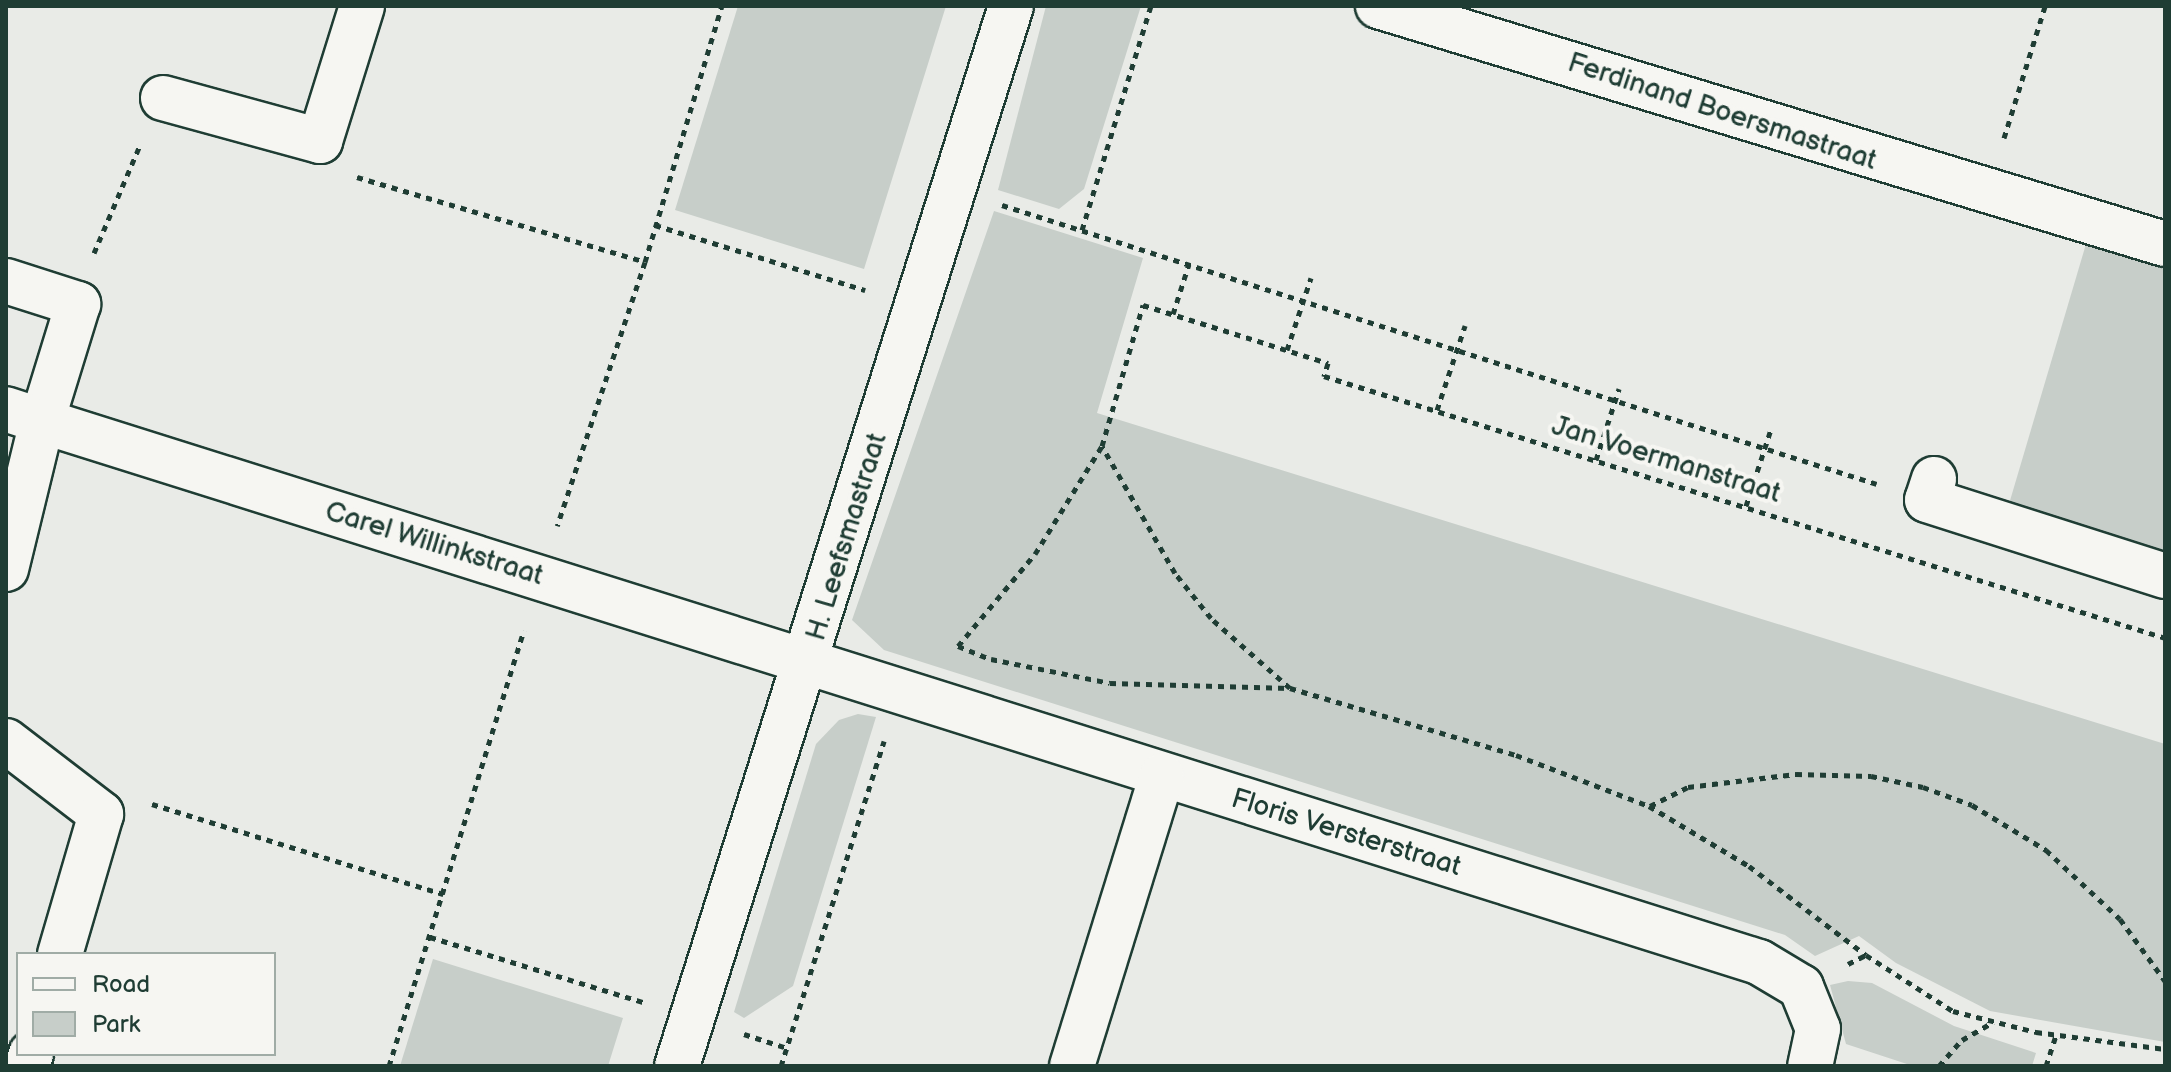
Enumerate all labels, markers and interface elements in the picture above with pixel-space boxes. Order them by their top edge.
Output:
street label: Ferdinand Boersmastraat [1563,46,1881,178]
street label: Jan Voermanstraat [1547,409,1785,511]
street label: H. Leefsmastraat [800,429,894,645]
street label: Carel Willinkstraat [320,495,548,593]
street label: Floris Versterstraat [1227,782,1465,884]
legend [16,952,276,1056]
text: Road [92,970,150,999]
text: Park [92,1010,140,1039]

